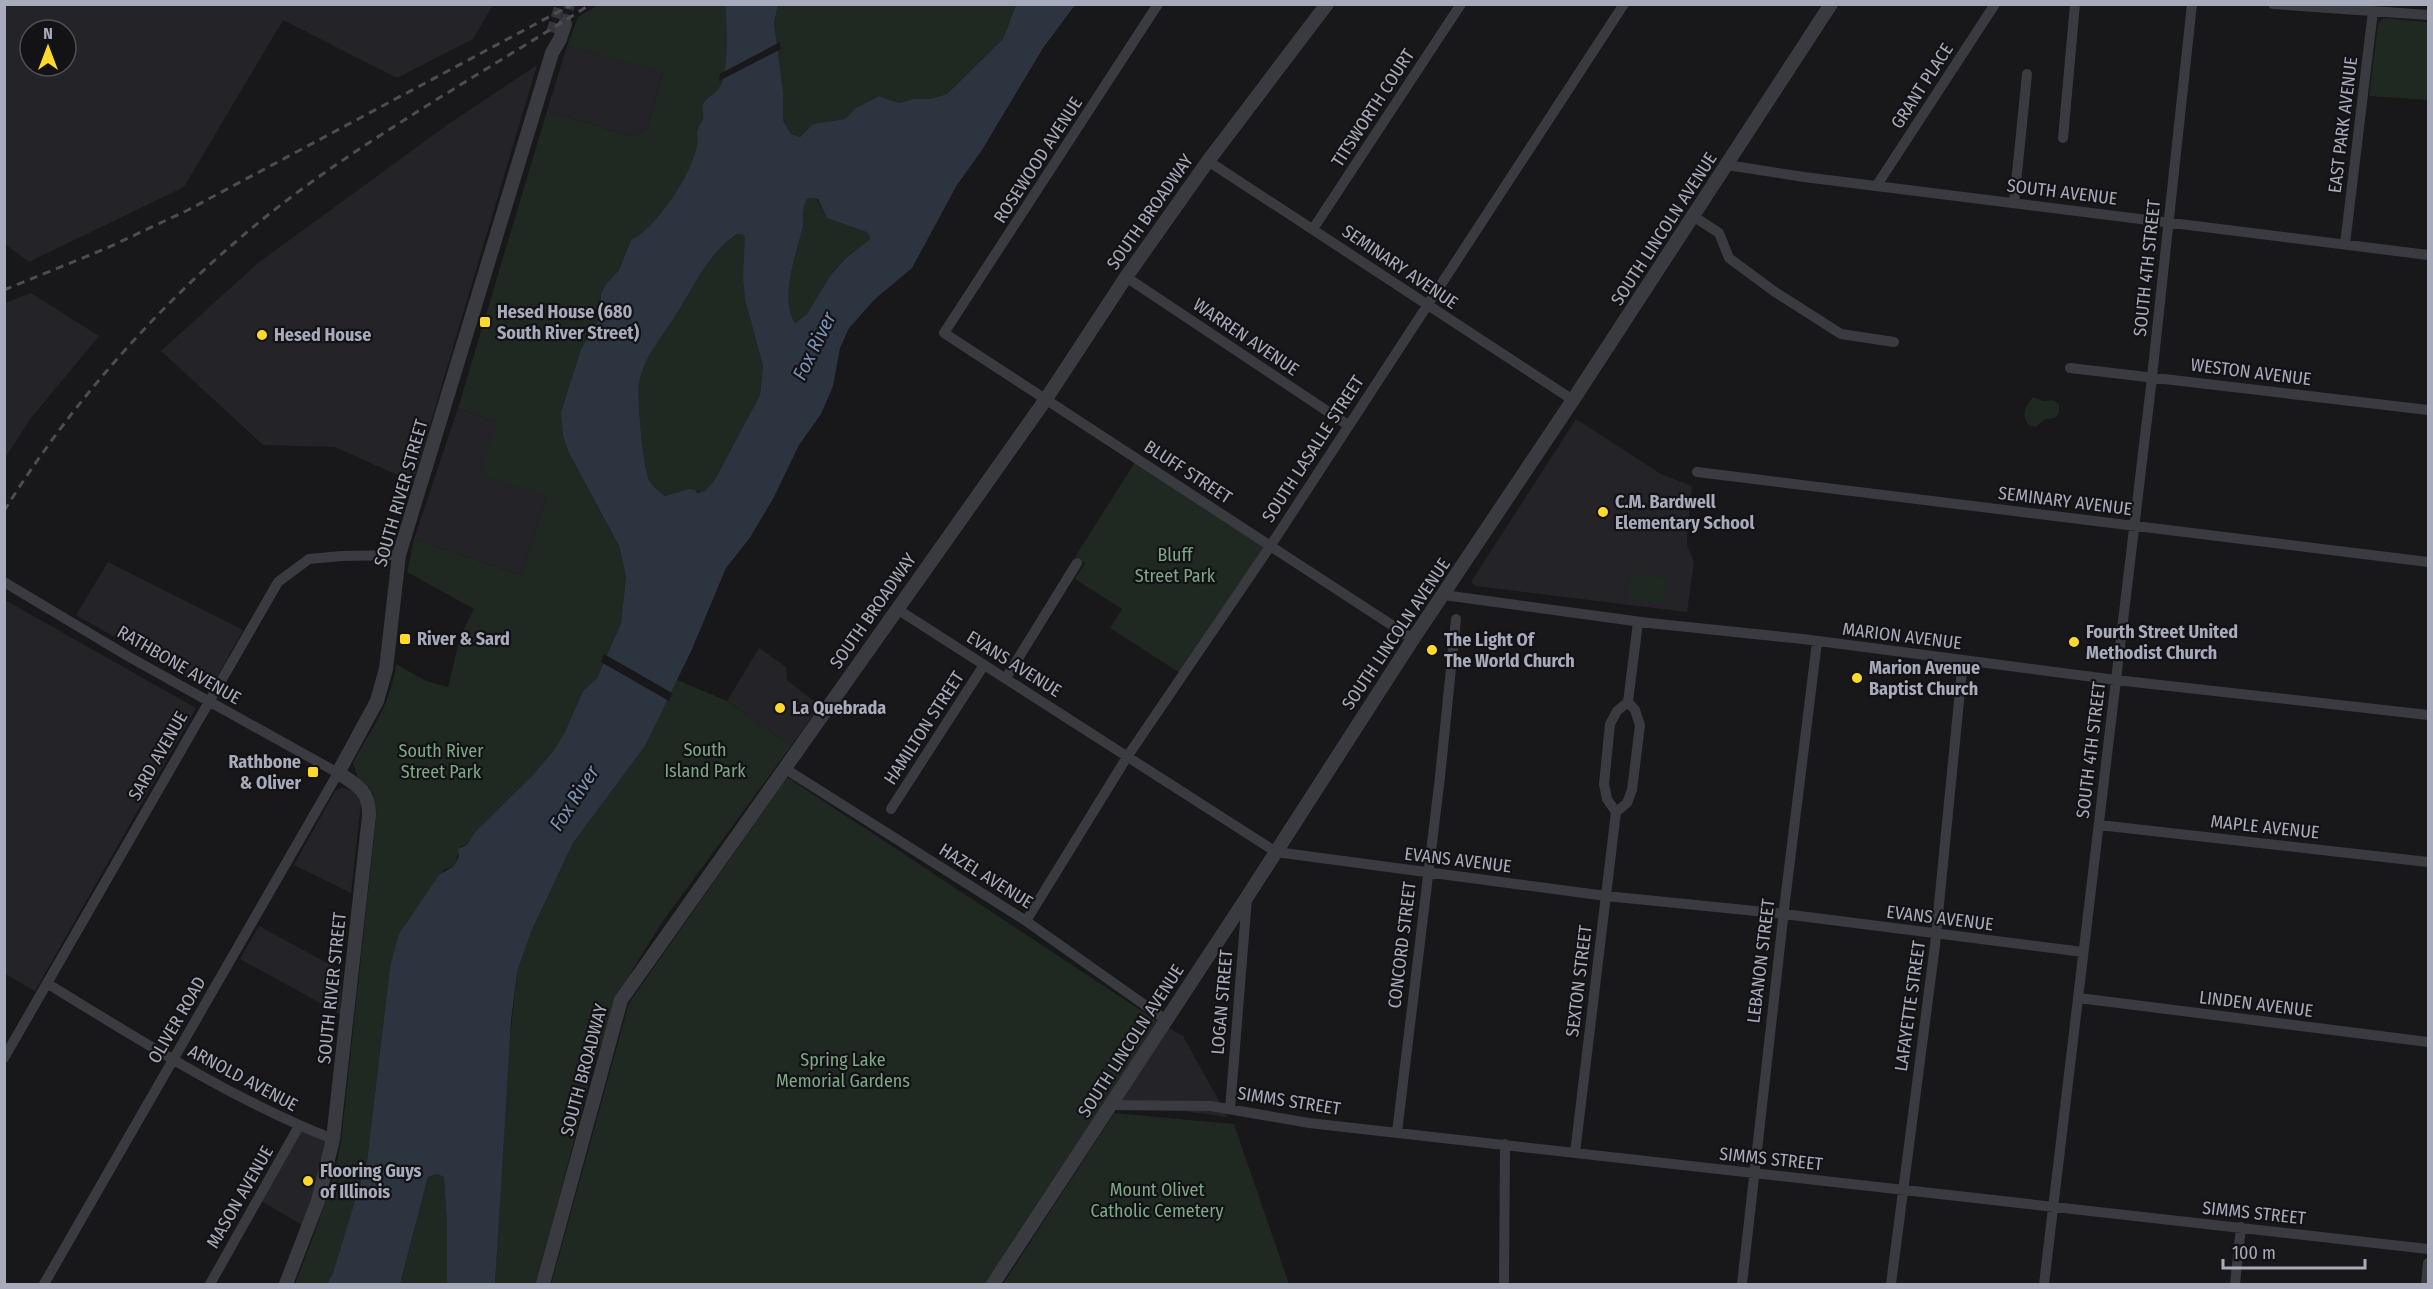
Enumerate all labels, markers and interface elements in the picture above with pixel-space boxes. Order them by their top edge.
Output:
north arrow [18,18,78,78]
text: N [43,24,53,43]
street label: GRANT PLACE [1886,39,1958,133]
street label: TITSWORTH COURT [1327,44,1420,171]
street label: EAST PARK AVENUE [2324,56,2362,194]
street label: ROSEWOOD AVENUE [989,93,1087,227]
street label: SOUTH LINCOLN AVENUE [1606,148,1722,310]
street label: SOUTH BROADWAY [1102,150,1198,274]
street label: SOUTH AVENUE [2006,174,2118,210]
street label: SOUTH 4TH STREET [2129,198,2165,338]
street label: SEMINARY AVENUE [1338,220,1462,314]
street label: WARREN AVENUE [1189,294,1303,380]
place label: Hesed House (680 South River Street) [497,301,640,344]
water label: Fox River [787,307,841,384]
marker: Hesed House (680 South River Street) [478,315,492,329]
place label: Hesed House [274,324,371,346]
marker: Hesed House [255,328,269,342]
street label: WESTON AVENUE [2190,354,2312,390]
street label: SOUTH LASALLE STREET [1257,371,1369,527]
street label: SOUTH RIVER STREET [369,416,433,569]
street label: BLUFF STREET [1140,436,1236,509]
street label: SEMINARY AVENUE [1997,482,2133,520]
place label: C.M. Bardwell Elementary School [1615,491,1754,534]
marker: C.M. Bardwell Elementary School [1596,505,1610,519]
park label: Bluff Street Park [1135,544,1216,587]
street label: SOUTH BROADWAY [825,549,921,673]
street label: SOUTH LINCOLN AVENUE [1337,554,1455,714]
street label: MARION AVENUE [1841,618,1963,654]
street label: RATHBONE AVENUE [113,621,245,709]
place label: Fourth Street United Methodist Church [2086,621,2238,664]
street label: EVANS AVENUE [963,626,1065,702]
place label: River & Sard [417,628,510,650]
place label: The Light Of The World Church [1444,629,1575,672]
marker: River & Sard [398,632,412,646]
marker: Fourth Street United Methodist Church [2067,635,2081,649]
marker: The Light Of The World Church [1425,643,1439,657]
place label: Marion Avenue Baptist Church [1869,657,1980,700]
street label: HAMILTON STREET [879,667,969,789]
marker: Marion Avenue Baptist Church [1850,671,1864,685]
street label: SOUTH 4TH STREET [2072,680,2110,820]
place label: La Quebrada [792,697,886,719]
marker: La Quebrada [773,701,787,715]
street label: SARD AVENUE [124,707,192,805]
park label: South Island Park [664,739,746,782]
park label: South River Street Park [399,740,484,783]
place label: Rathbone & Oliver [228,751,301,794]
water label: Fox River [544,760,604,835]
marker: Rathbone & Oliver [306,765,320,779]
street label: MAPLE AVENUE [2210,810,2320,844]
street label: HAZEL AVENUE [935,839,1037,913]
street label: EVANS AVENUE [1403,843,1513,877]
street label: CONCORD STREET [1383,880,1421,1010]
street label: LEBANON STREET [1742,897,1780,1024]
street label: EVANS AVENUE [1885,901,1995,935]
street label: SOUTH RIVER STREET [313,910,351,1065]
street label: SEXTON STREET [1561,923,1597,1038]
street label: LAFAYETTE STREET [1890,939,1930,1073]
street label: LOGAN STREET [1206,948,1238,1055]
street label: SOUTH LINCOLN AVENUE [1073,960,1189,1122]
street label: OLIVER ROAD [143,973,211,1067]
street label: LINDEN AVENUE [2198,986,2314,1022]
street label: SOUTH BROADWAY [556,1002,612,1138]
street label: ARNOLD AVENUE [184,1040,302,1116]
park label: Spring Lake Memorial Gardens [776,1049,910,1092]
street label: SIMMS STREET [1236,1082,1343,1120]
street label: MASON AVENUE [202,1142,278,1252]
street label: SIMMS STREET [1718,1143,1825,1175]
place label: Flooring Guys of Illinois [320,1160,422,1203]
marker: Flooring Guys of Illinois [301,1174,315,1188]
park label: Mount Olivet Catholic Cemetery [1090,1179,1224,1222]
street label: SIMMS STREET [2201,1197,2308,1229]
scale bar [2223,1232,2366,1270]
text: 100 m [2232,1242,2276,1264]

